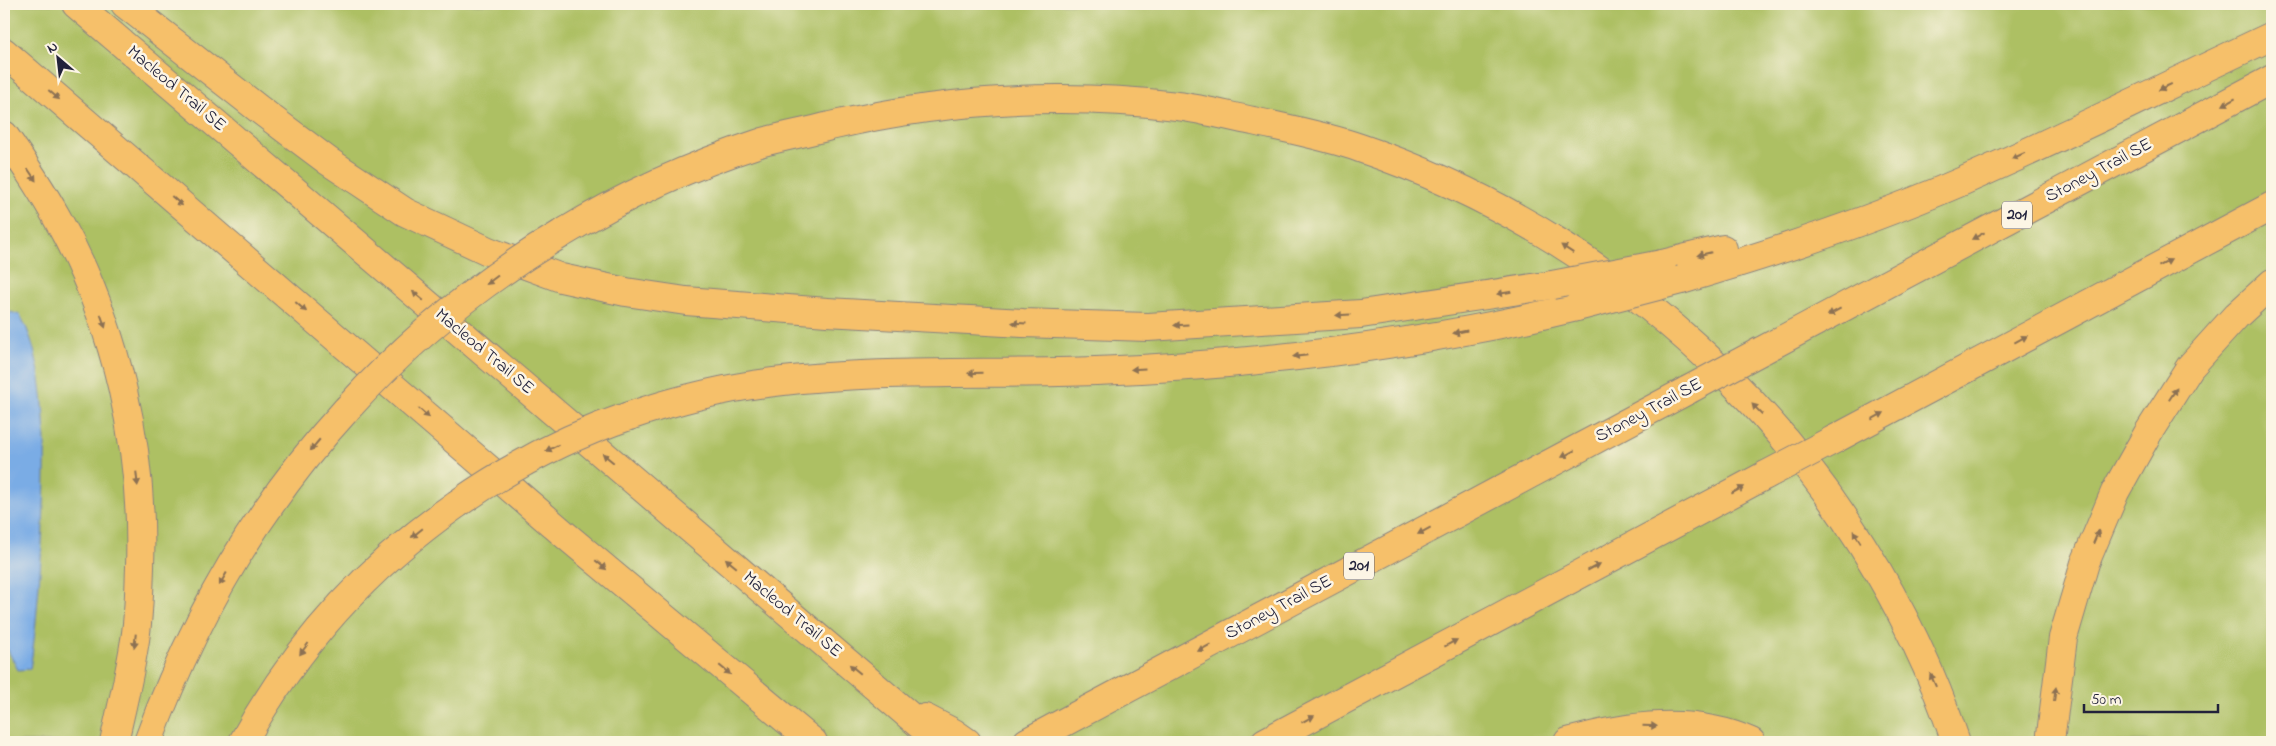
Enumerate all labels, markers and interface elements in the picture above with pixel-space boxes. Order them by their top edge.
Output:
north arrow [32,32,82,82]
text: N [43,36,62,59]
street label: Macleod Trail SE [121,40,231,138]
one-way arrow [2158,83,2172,91]
one-way arrow [47,90,60,101]
one-way arrow [2222,98,2236,106]
street label: Stoney Trail SE [2041,132,2157,210]
one-way arrow [2011,153,2025,161]
one-way arrow [27,168,36,182]
one-way arrow [171,196,184,207]
road number: 201 [2002,202,2032,228]
one-way arrow [1970,232,1985,240]
one-way arrow [1560,244,1573,254]
one-way arrow [1697,250,1712,258]
one-way arrow [2158,259,2172,267]
one-way arrow [486,275,499,286]
one-way arrow [411,290,424,301]
one-way arrow [1496,290,1512,298]
one-way arrow [294,301,306,313]
street label: Macleod Trail SE [429,303,539,401]
one-way arrow [1827,308,1841,316]
one-way arrow [1335,311,1351,319]
one-way arrow [99,314,107,329]
one-way arrow [1010,319,1026,327]
one-way arrow [1173,321,1189,329]
one-way arrow [1452,328,1468,336]
one-way arrow [2014,335,2029,343]
one-way arrow [1292,352,1308,360]
one-way arrow [1130,366,1146,374]
one-way arrow [967,370,983,378]
street label: Stoney Trail SE [1591,372,1707,450]
one-way arrow [2168,388,2177,401]
one-way arrow [1751,403,1763,415]
one-way arrow [417,407,429,419]
one-way arrow [1871,412,1885,420]
one-way arrow [310,439,321,452]
one-way arrow [544,444,559,452]
one-way arrow [1560,450,1575,458]
one-way arrow [602,452,614,464]
one-way arrow [133,471,141,487]
one-way arrow [1731,486,1745,494]
one-way arrow [1418,526,1431,535]
one-way arrow [411,527,424,538]
one-way arrow [2093,530,2101,544]
one-way arrow [1852,531,1861,544]
road number: 201 [1344,552,1374,580]
one-way arrow [725,558,738,569]
one-way arrow [595,559,607,571]
one-way arrow [1588,562,1601,571]
street label: Macleod Trail SE [737,566,847,664]
street label: Stoney Trail SE [1221,569,1337,647]
one-way arrow [219,571,227,586]
one-way arrow [131,634,139,650]
one-way arrow [1444,639,1458,647]
one-way arrow [299,642,309,655]
one-way arrow [1196,644,1211,652]
one-way arrow [719,664,731,676]
one-way arrow [849,664,861,675]
one-way arrow [1929,673,1937,687]
scale bar [2084,681,2217,713]
one-way arrow [2051,685,2059,701]
text: 50 m [2091,689,2122,711]
one-way arrow [1300,715,1315,723]
one-way arrow [1642,722,1658,730]

